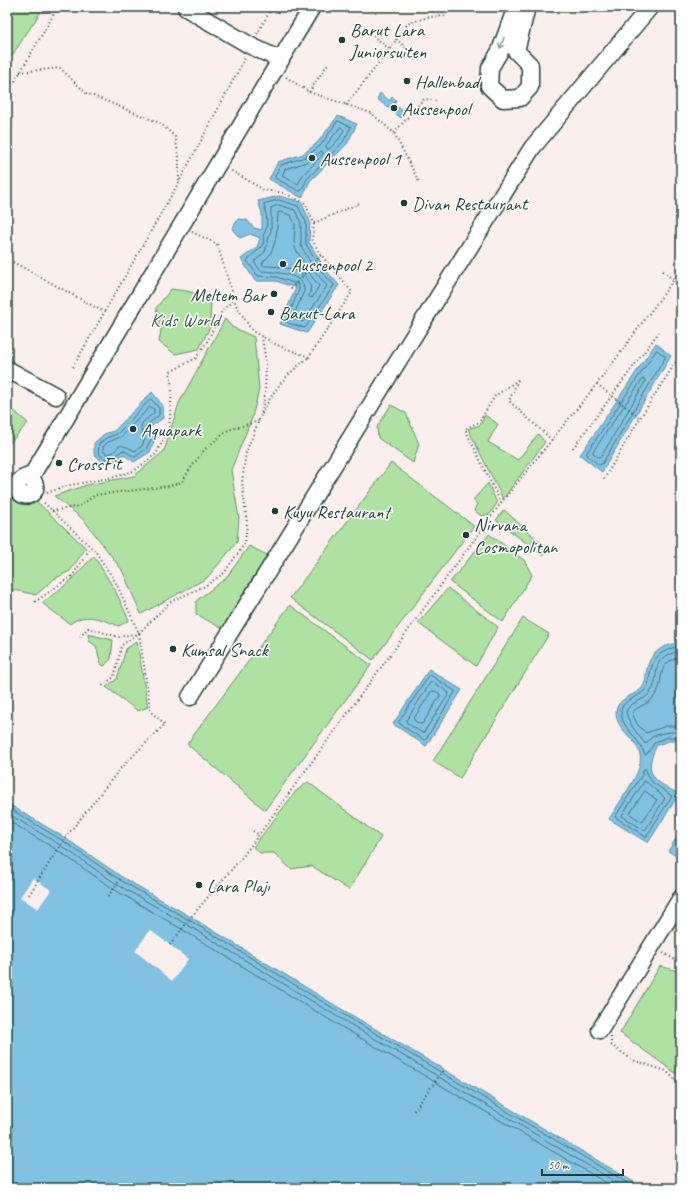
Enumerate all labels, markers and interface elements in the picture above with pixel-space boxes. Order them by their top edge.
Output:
place label: Barut Lara Juniorsuiten [349,18,427,64]
marker: Barut Lara Juniorsuiten [337,35,347,45]
one-way arrow [498,37,506,49]
place label: Hallenbad [415,70,482,94]
marker: Hallenbad [402,76,412,86]
place label: Aussenpool [402,97,474,121]
marker: Aussenpool [389,103,399,113]
place label: Aussenpool 1 [320,147,402,171]
marker: Aussenpool 1 [307,153,317,163]
place label: Divan Restaurant [412,192,529,216]
marker: Divan Restaurant [399,198,409,208]
place label: Aussenpool 2 [291,253,373,277]
marker: Aussenpool 2 [278,259,288,269]
place label: Meltem Bar [191,283,268,307]
marker: Meltem Bar [269,289,279,299]
place label: Barut-Lara [279,301,356,325]
marker: Barut-Lara [266,307,276,317]
park label: Kids World [150,308,223,332]
place label: Aquapark [141,418,203,442]
marker: Aquapark [128,424,138,434]
place label: CrossFit [67,452,123,476]
marker: CrossFit [54,458,64,468]
place label: Kuyu Restaurant [283,500,392,524]
marker: Kuyu Restaurant [270,506,280,516]
place label: Nirvana Cosmopolitan [474,513,559,559]
marker: Nirvana Cosmopolitan [461,530,471,540]
place label: Kumsal Snack [181,638,270,662]
marker: Kumsal Snack [168,644,178,654]
place label: Lara Plajı [207,874,271,898]
marker: Lara Plajı [194,880,204,890]
scale bar [542,1151,623,1177]
text: 50 m [548,1157,570,1173]

